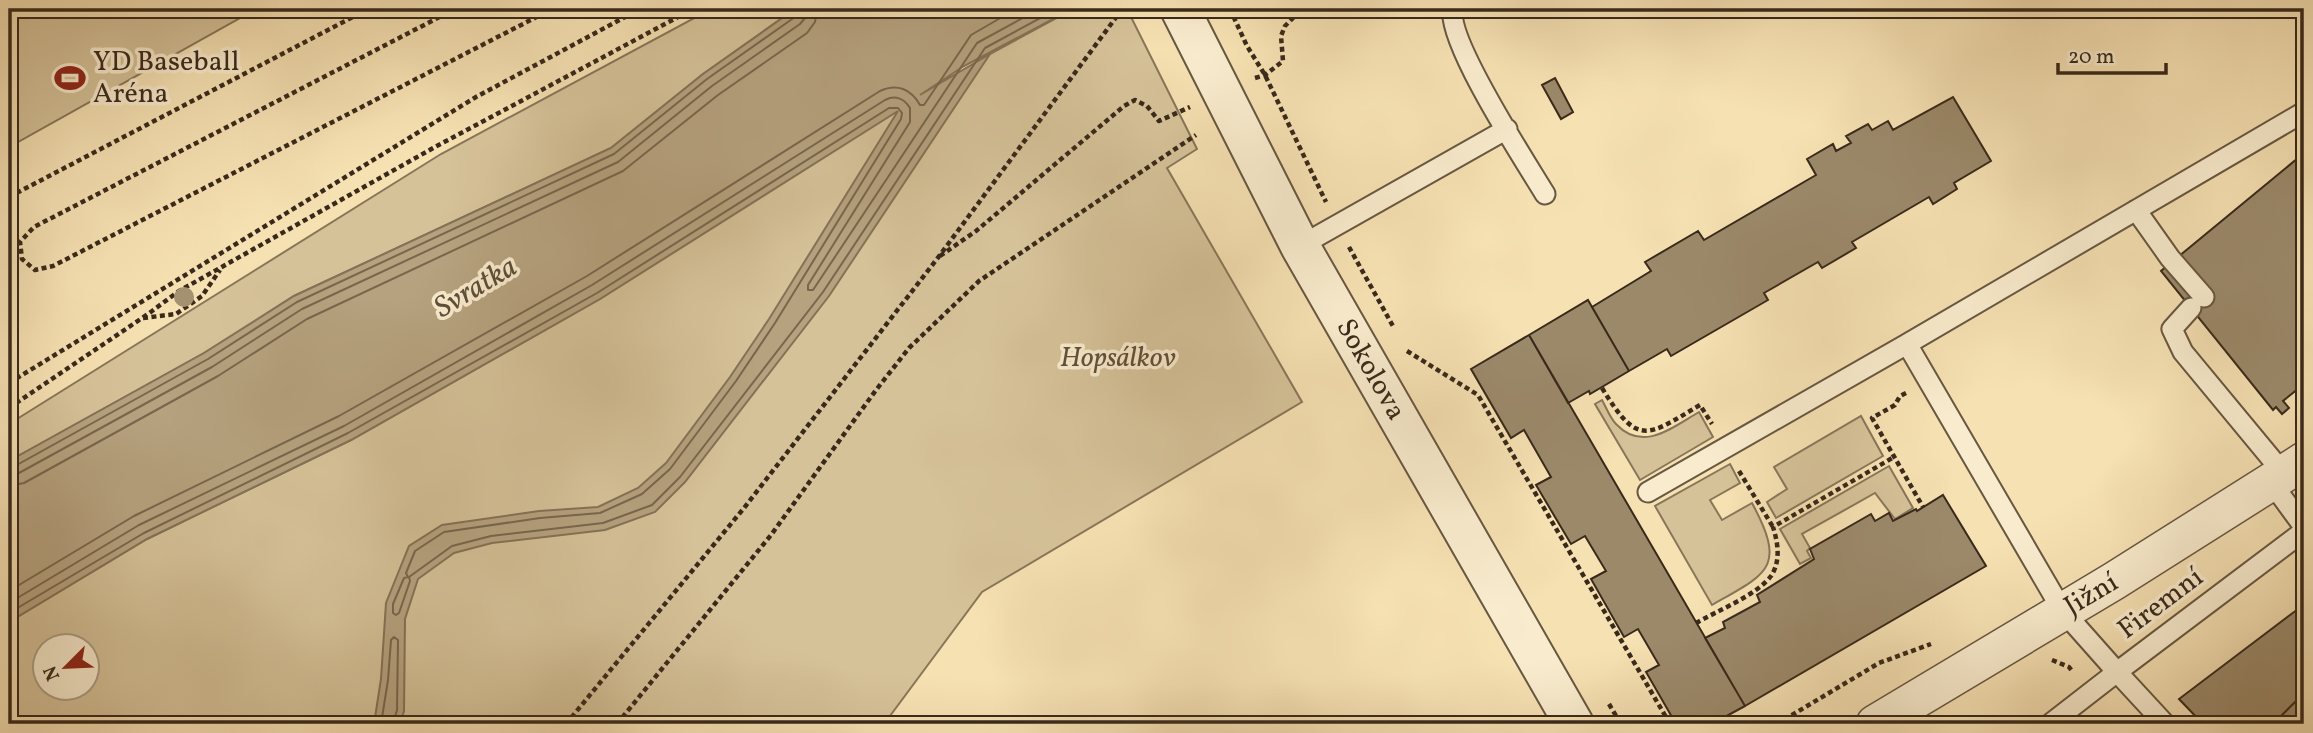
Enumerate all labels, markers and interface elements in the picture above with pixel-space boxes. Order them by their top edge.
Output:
scale bar [2058,32,2166,76]
place label: YD Baseball Aréna [93,43,239,114]
text: 20 m [2068,43,2114,72]
sports icon: YD Baseball Aréna [53,61,87,95]
water label: Svratka [427,247,525,329]
street label: Sokolova [1326,312,1415,427]
park label: Hopsálkov [1060,339,1176,378]
street label: Firemní [2110,559,2212,649]
street label: Jižní [2057,563,2126,626]
north arrow [32,632,102,702]
text: N [38,661,67,685]

